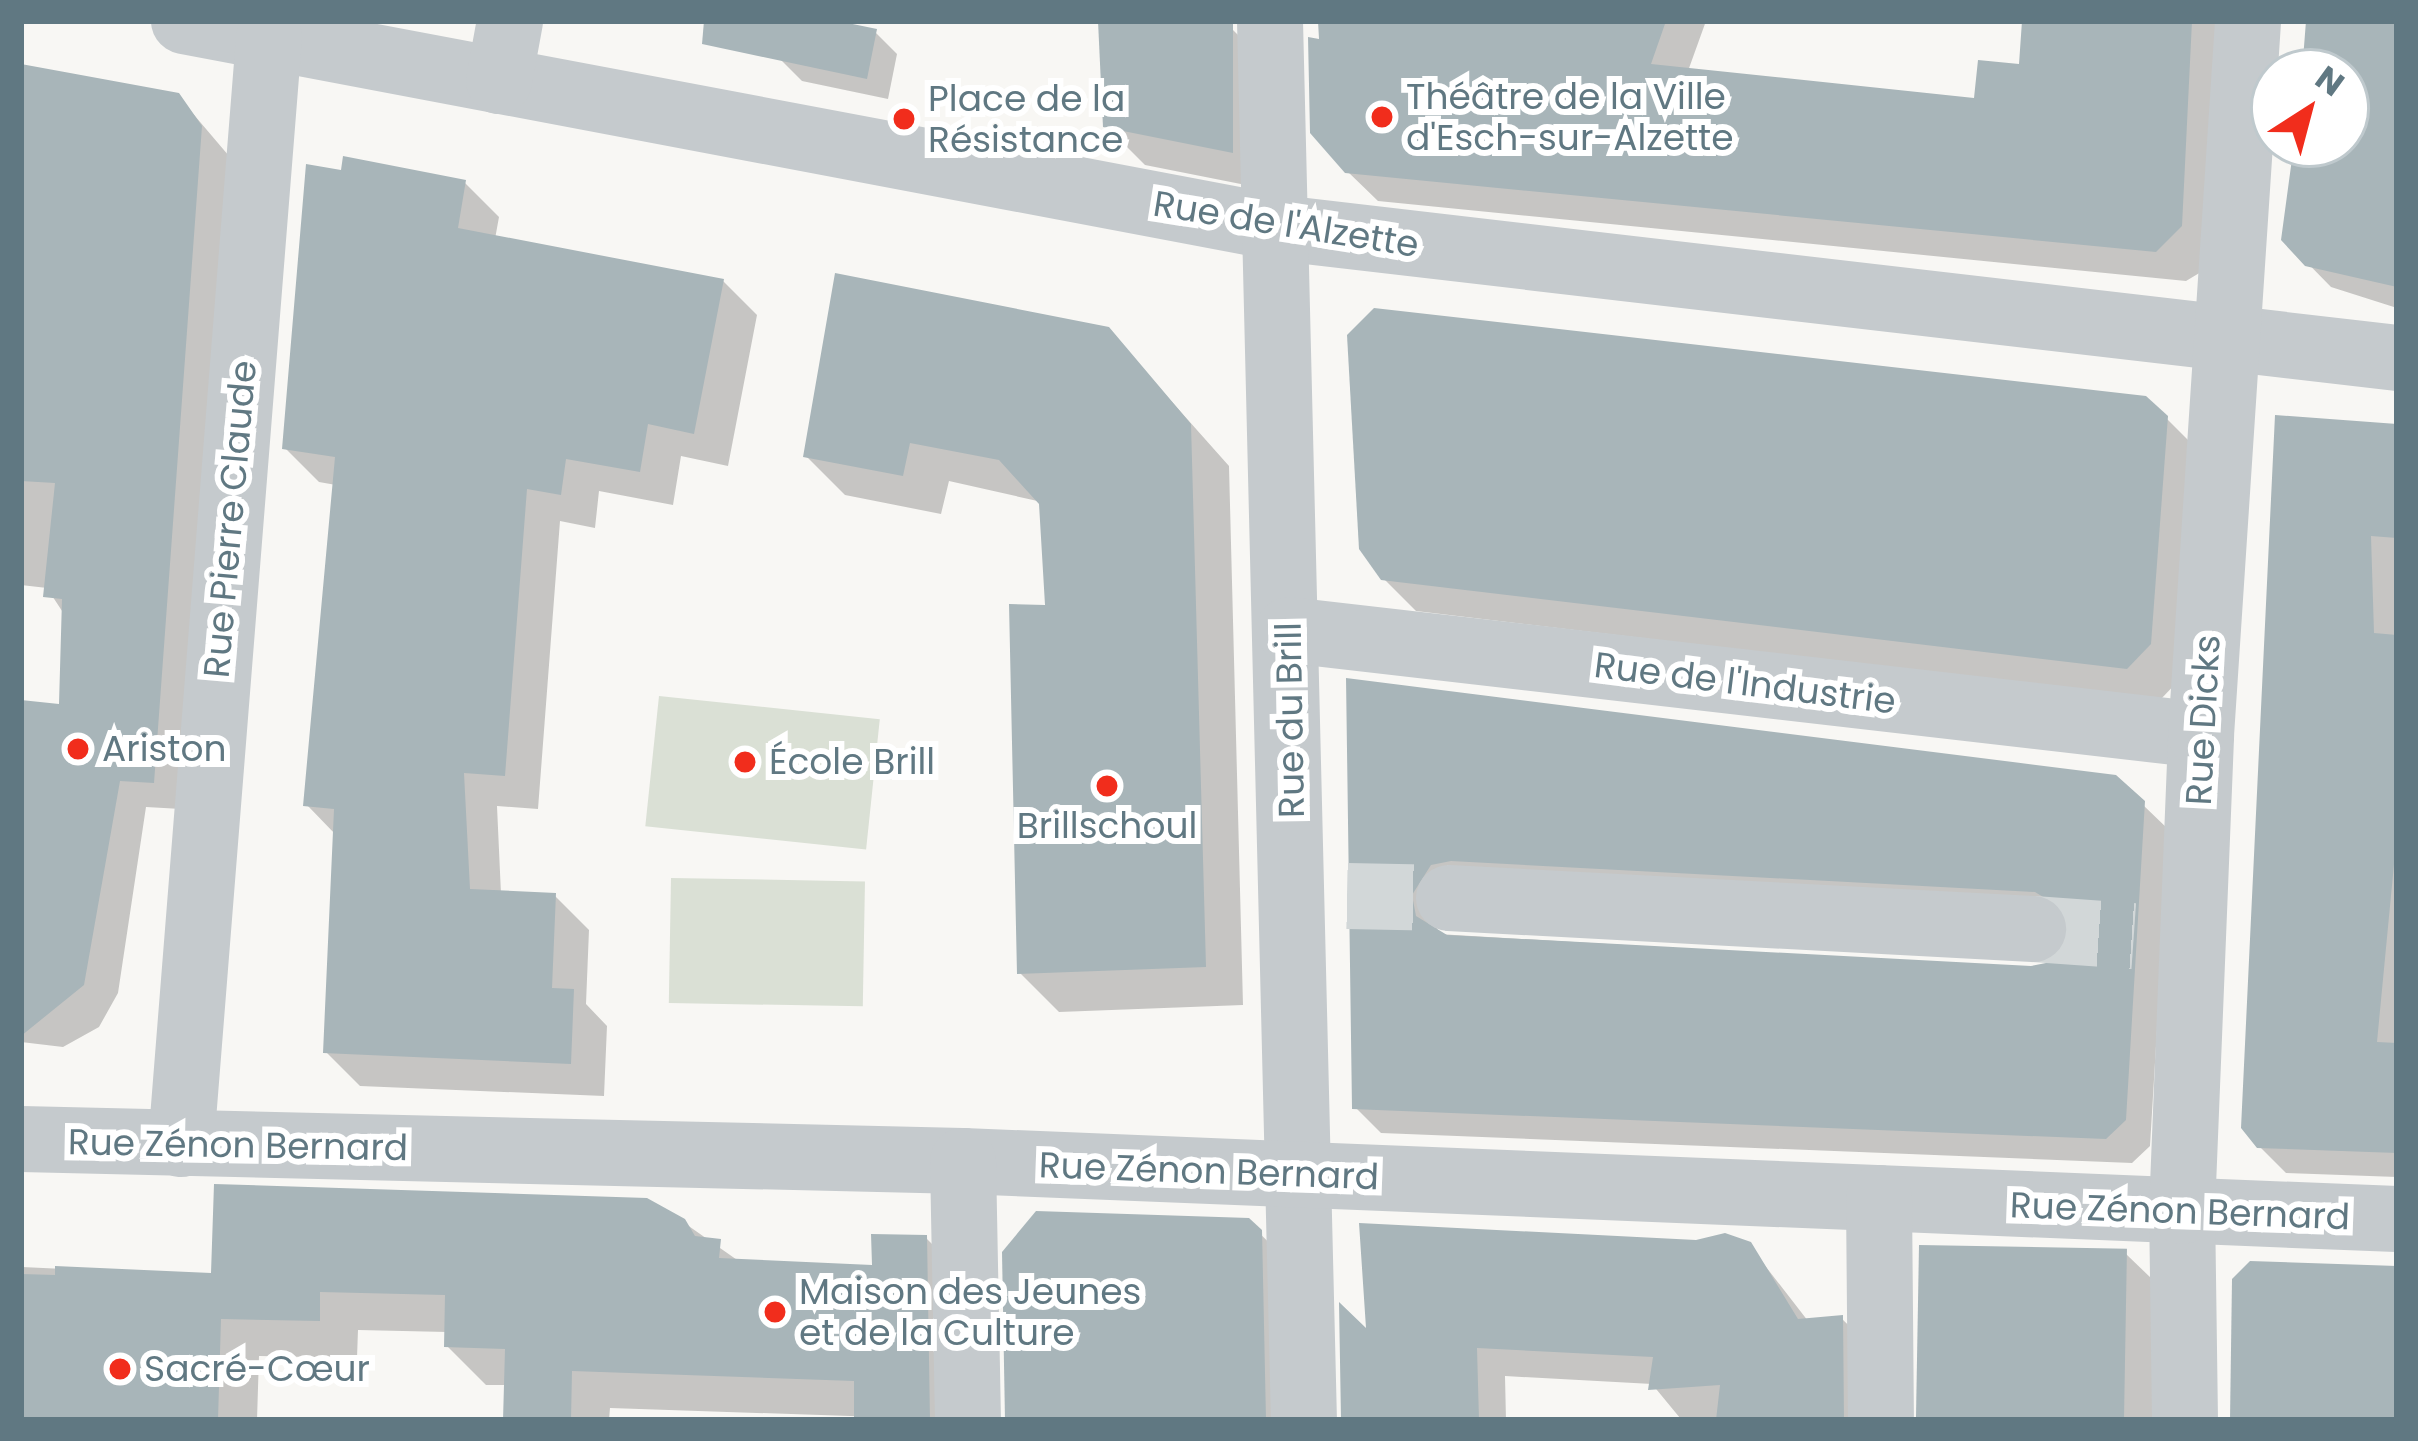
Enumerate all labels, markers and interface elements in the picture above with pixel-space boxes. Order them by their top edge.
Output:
north arrow [2250,48,2370,168]
text: N [2306,55,2354,107]
place label: Théâtre de la Ville d'Esch-sur-Alzette [1406,74,1733,159]
place label: Place de la Résistance [928,76,1125,161]
marker: Théâtre de la Ville d'Esch-sur-Alzette [1369,104,1395,130]
marker: Place de la Résistance [891,106,917,132]
street label: Rue de l'Alzette [1150,182,1422,266]
street label: Rue Pierre Claude [195,359,265,679]
street label: Rue du Brill [1267,622,1313,818]
street label: Rue Dicks [2177,634,2229,806]
street label: Rue de l'Industrie [1592,643,1898,723]
place label: Ariston [102,727,227,771]
marker: Ariston [65,736,91,762]
place label: École Brill [769,740,935,784]
marker: École Brill [732,749,758,775]
marker: Brillschoul [1094,773,1120,799]
place label: Brillschoul [1017,804,1197,848]
street label: Rue Zénon Bernard [67,1120,409,1170]
street label: Rue Zénon Bernard [1038,1143,1380,1199]
street label: Rue Zénon Bernard [2009,1183,2351,1239]
place label: Maison des Jeunes et de la Culture [799,1269,1141,1354]
marker: Maison des Jeunes et de la Culture [762,1299,788,1325]
place label: Sacré-Cœur [144,1347,370,1391]
marker: Sacré-Cœur [107,1356,133,1382]

